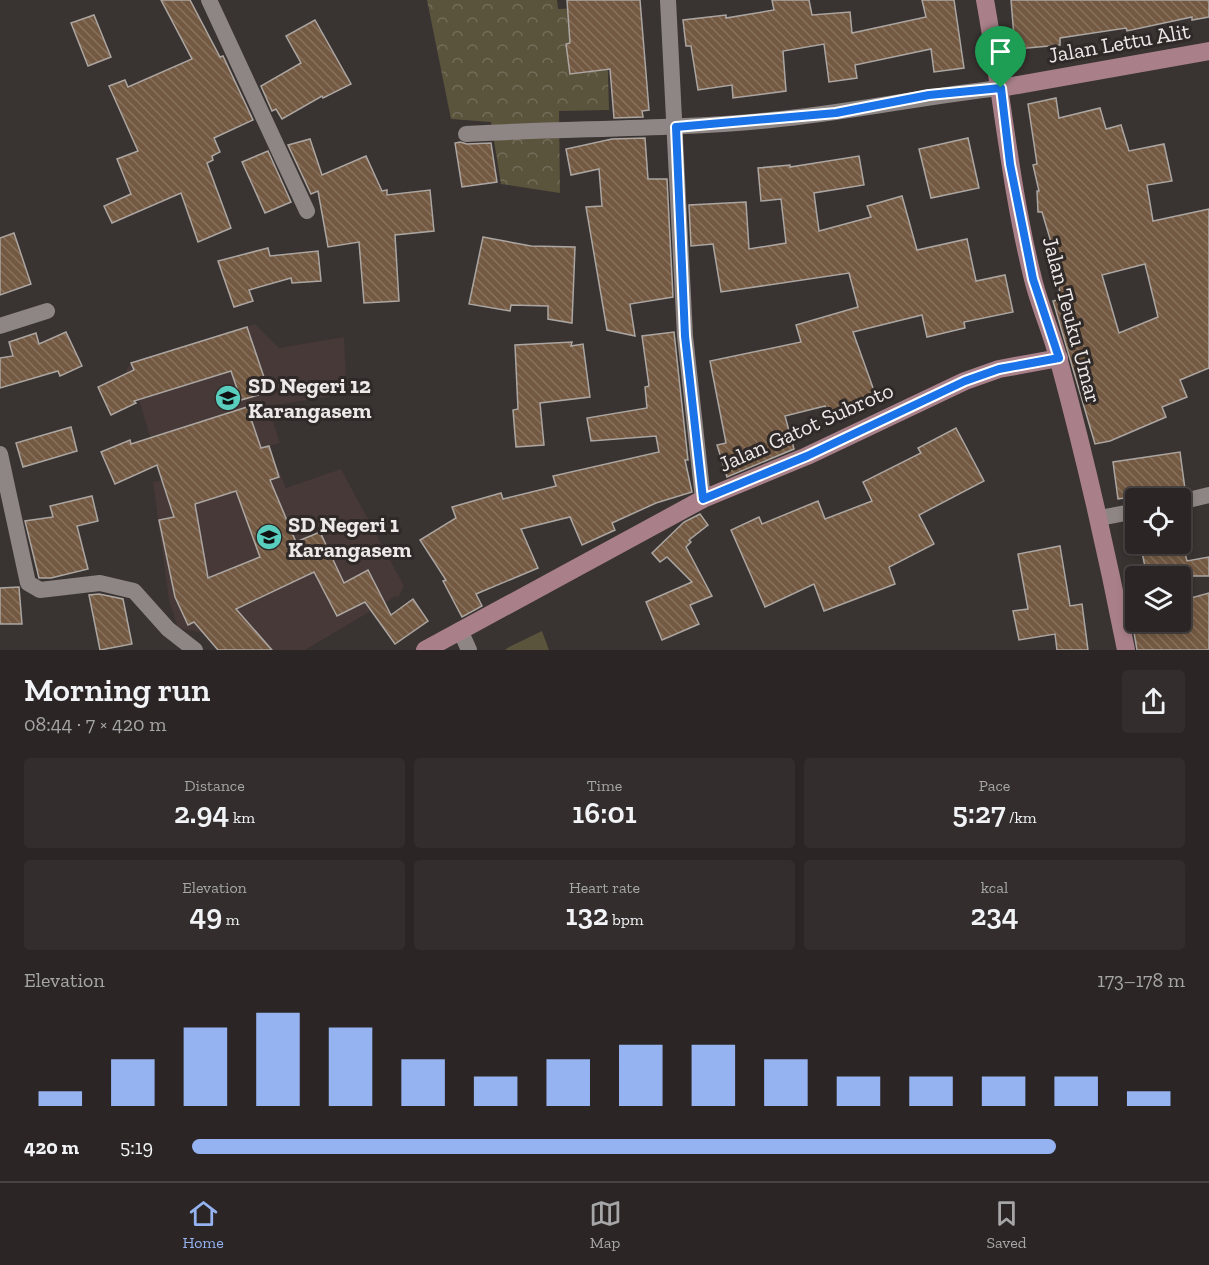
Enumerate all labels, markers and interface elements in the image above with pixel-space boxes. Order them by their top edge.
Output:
street label: Jalan Lettu Alit [1046,17,1193,69]
pin [975,26,1026,88]
icon: arrive [984,35,1017,68]
street label: Jalan Teuku Umar [1037,234,1107,406]
place label: SD Negeri 12 Karangasem [248,372,372,424]
street label: Jalan Gatot Subroto [714,376,898,478]
school or university icon: SD Negeri 12 Karangasem [213,383,243,413]
map controls [1125,488,1191,632]
button: locate [1125,488,1191,554]
place label: SD Negeri 1 Karangasem [288,511,412,563]
school or university icon: SD Negeri 1 Karangasem [254,522,284,552]
button: layers [1125,566,1191,632]
text: Morning run [24,670,210,709]
button: share [1122,670,1185,733]
text: 08:44 · 7 × 420 m [24,712,166,736]
text: Distance [184,776,245,795]
text: Time [587,776,622,795]
text: Pace [979,776,1010,795]
text: 2.94 [174,795,229,831]
text: 16:01 [572,795,637,831]
text: 5:27 [952,795,1005,831]
text: km [229,808,255,827]
text: /km [1005,808,1037,827]
text: Elevation [182,878,247,897]
text: Heart rate [569,878,640,897]
text: kcal [981,878,1008,897]
text: 49 [189,897,222,933]
text: 132 [565,897,609,933]
text: 234 [970,897,1019,933]
text: m [222,910,240,929]
text: bpm [609,910,644,929]
text: Elevation [24,968,105,992]
text: 173–178 m [1097,968,1185,992]
text: 420 m [24,1135,79,1159]
text: 5:19 [120,1135,153,1159]
tab: Home [182,1197,224,1252]
tab: Map [589,1197,622,1252]
tab: Saved [986,1197,1027,1252]

